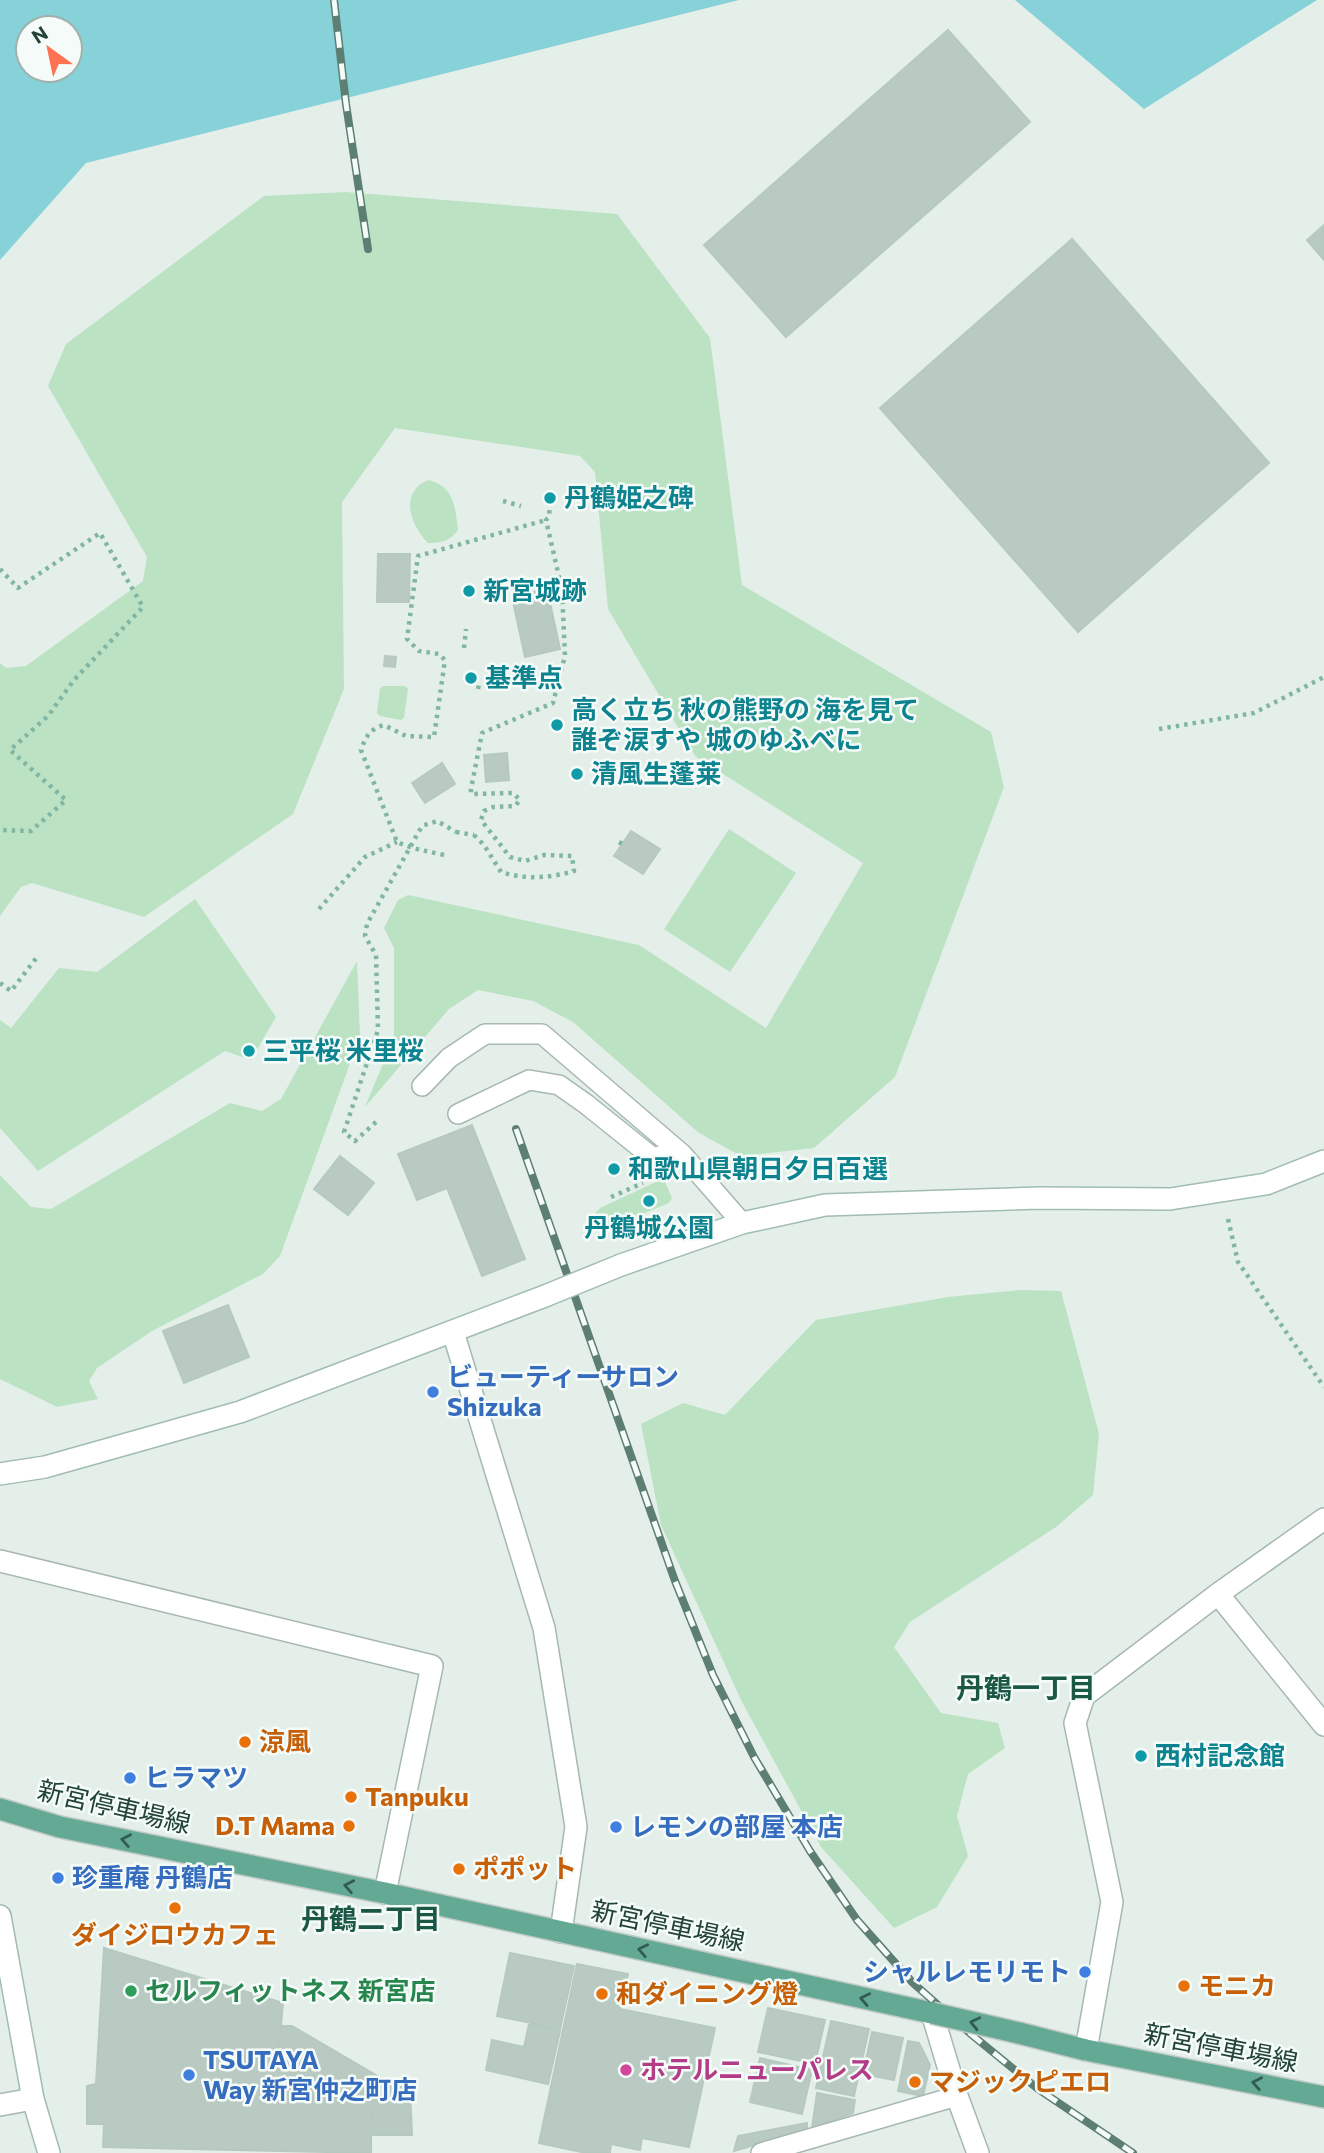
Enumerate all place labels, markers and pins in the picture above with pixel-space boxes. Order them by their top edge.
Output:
place label: 丹鶴姫之碑 [564,481,694,512]
marker: 丹鶴姫之碑 [542,490,558,506]
place label: 新宮城跡 [483,574,587,605]
marker: 新宮城跡 [461,583,477,599]
place label: 基準点 [485,661,563,692]
marker: 基準点 [463,670,479,686]
place label: 高く立ち 秋の熊野の 海を見て 誰ぞ涙すや 城のゆふべに [571,693,919,754]
marker: 高く立ち 秋の熊野の 海を見て 誰ぞ涙すや 城のゆふべに [549,717,565,733]
place label: 清風生蓬莱 [591,757,721,788]
marker: 清風生蓬莱 [569,766,585,782]
place label: 三平桜 米里桜 [263,1034,424,1065]
marker: 三平桜 米里桜 [241,1043,257,1059]
place label: 和歌山県朝日夕日百選 [628,1152,888,1183]
marker: 和歌山県朝日夕日百選 [606,1161,622,1177]
marker: 丹鶴城公園 [641,1193,657,1209]
place label: 丹鶴城公園 [584,1211,714,1242]
place label: ビューティーサロン Shizuka [447,1360,679,1421]
marker: ビューティーサロン Shizuka [425,1384,441,1400]
place label: 涼風 [259,1725,311,1756]
marker: 涼風 [237,1734,253,1750]
place label: 西村記念館 [1155,1739,1285,1770]
marker: 西村記念館 [1133,1748,1149,1764]
place label: ヒラマツ [144,1761,248,1792]
marker: ヒラマツ [122,1770,138,1786]
place label: Tanpuku [365,1780,469,1811]
marker: Tanpuku [343,1789,359,1805]
place label: D.T Mama [215,1809,335,1840]
place label: レモンの部屋 本店 [630,1810,843,1841]
marker: D.T Mama [341,1818,357,1834]
marker: レモンの部屋 本店 [608,1819,624,1835]
place label: ポポット [473,1852,577,1883]
place label: 珍重庵 丹鶴店 [72,1861,233,1892]
marker: ポポット [451,1861,467,1877]
marker: 珍重庵 丹鶴店 [50,1870,66,1886]
marker: ダイジロウカフェ [167,1900,183,1916]
place label: ダイジロウカフェ [71,1918,279,1949]
place label: シャルレモリモト [863,1955,1071,1986]
marker: シャルレモリモト [1077,1964,1093,1980]
place label: モニカ [1198,1969,1276,2000]
place label: セルフィットネス 新宮店 [145,1974,435,2005]
place label: 和ダイニング燈 [616,1977,798,2008]
marker: モニカ [1176,1978,1192,1994]
marker: セルフィットネス 新宮店 [123,1983,139,1999]
marker: 和ダイニング燈 [594,1986,610,2002]
place label: TSUTAYA Way 新宮仲之町店 [203,2043,417,2104]
place label: ホテルニューパレス [640,2053,874,2084]
marker: ホテルニューパレス [618,2062,634,2078]
place label: マジックピエロ [929,2065,1111,2096]
marker: TSUTAYA Way 新宮仲之町店 [181,2067,197,2083]
marker: マジックピエロ [907,2074,923,2090]

